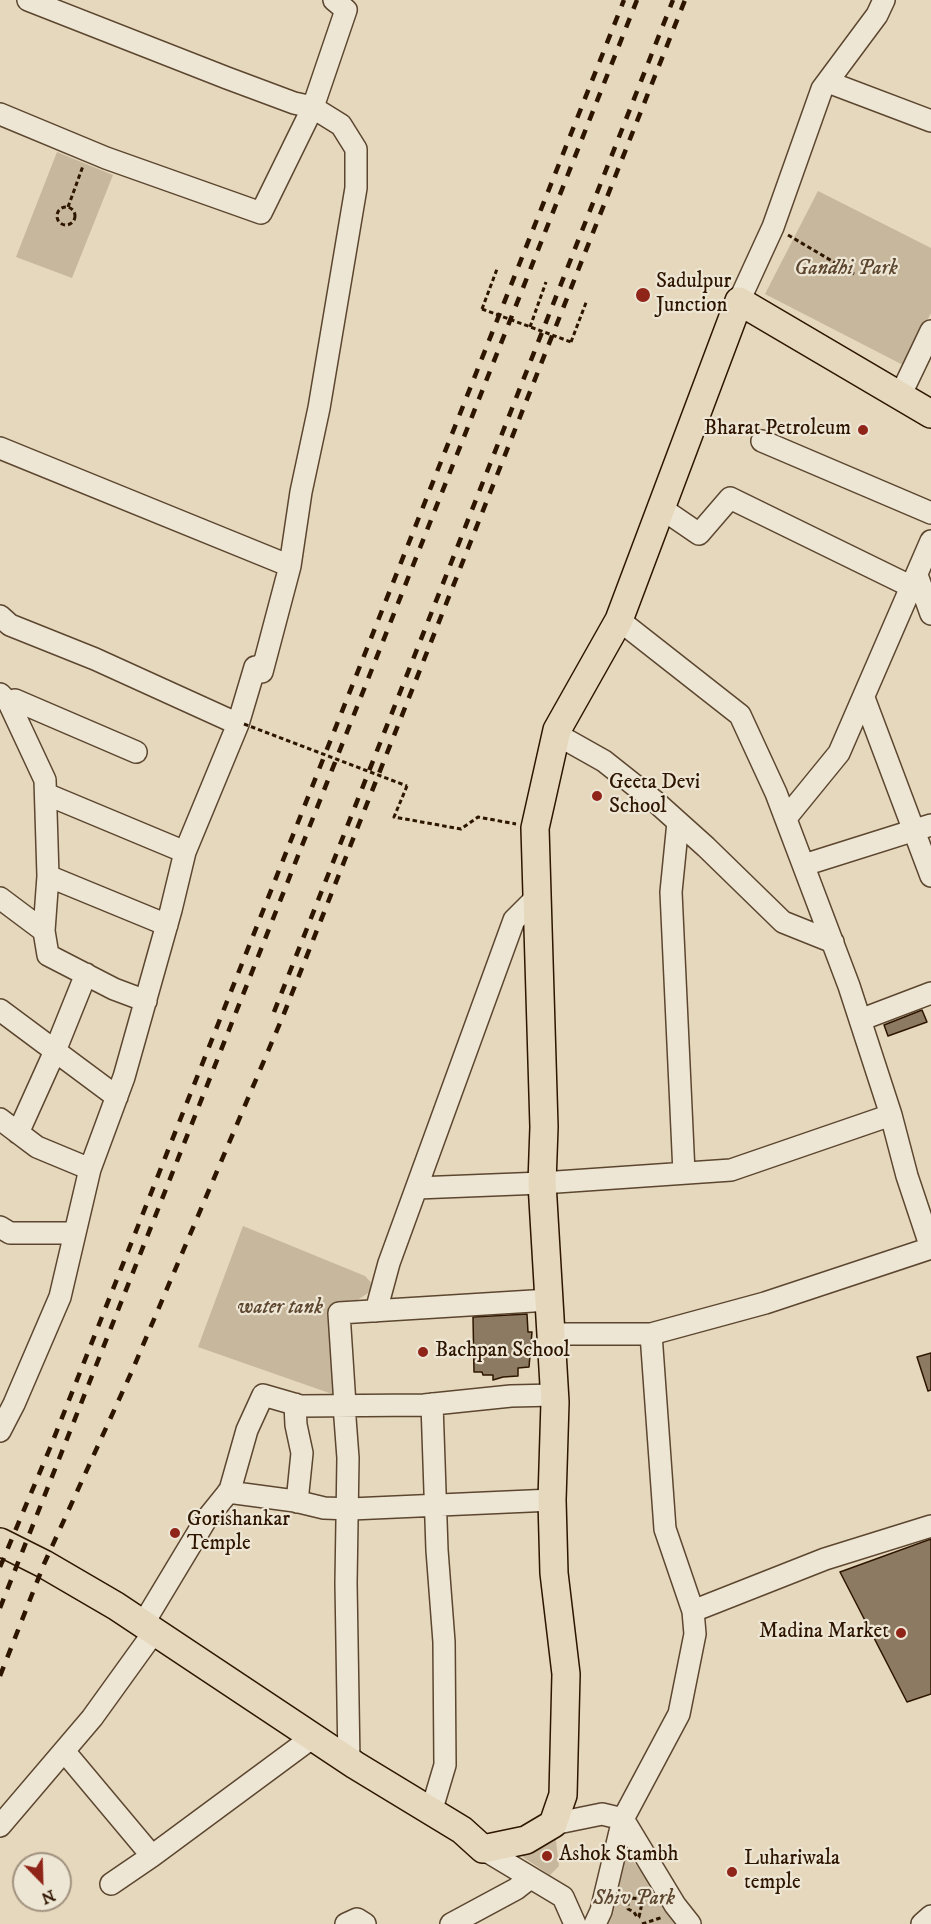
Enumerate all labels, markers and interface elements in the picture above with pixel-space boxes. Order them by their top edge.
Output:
park label: Gandhi Park [794,257,898,283]
place label: Sadulpur Junction [656,270,731,320]
marker: Sadulpur Junction [634,286,652,304]
place label: Bharat Petroleum [704,417,851,443]
marker: Bharat Petroleum [856,423,870,437]
place label: Geeta Devi School [609,771,700,821]
marker: Geeta Devi School [590,789,604,803]
park label: water tank [237,1296,323,1322]
place label: Bachpan School [435,1339,570,1365]
marker: Bachpan School [416,1345,430,1359]
place label: Gorishankar Temple [187,1508,290,1558]
marker: Gorishankar Temple [168,1526,182,1540]
place label: Madina Market [759,1620,889,1646]
marker: Madina Market [894,1626,908,1640]
place label: Ashok Stambh [559,1843,678,1869]
place label: Luhariwala temple [744,1847,840,1897]
marker: Ashok Stambh [540,1849,554,1863]
north arrow [12,1852,72,1912]
marker: Luhariwala temple [725,1865,739,1879]
text: N [38,1885,58,1908]
park label: Shiv Park [593,1887,675,1913]

